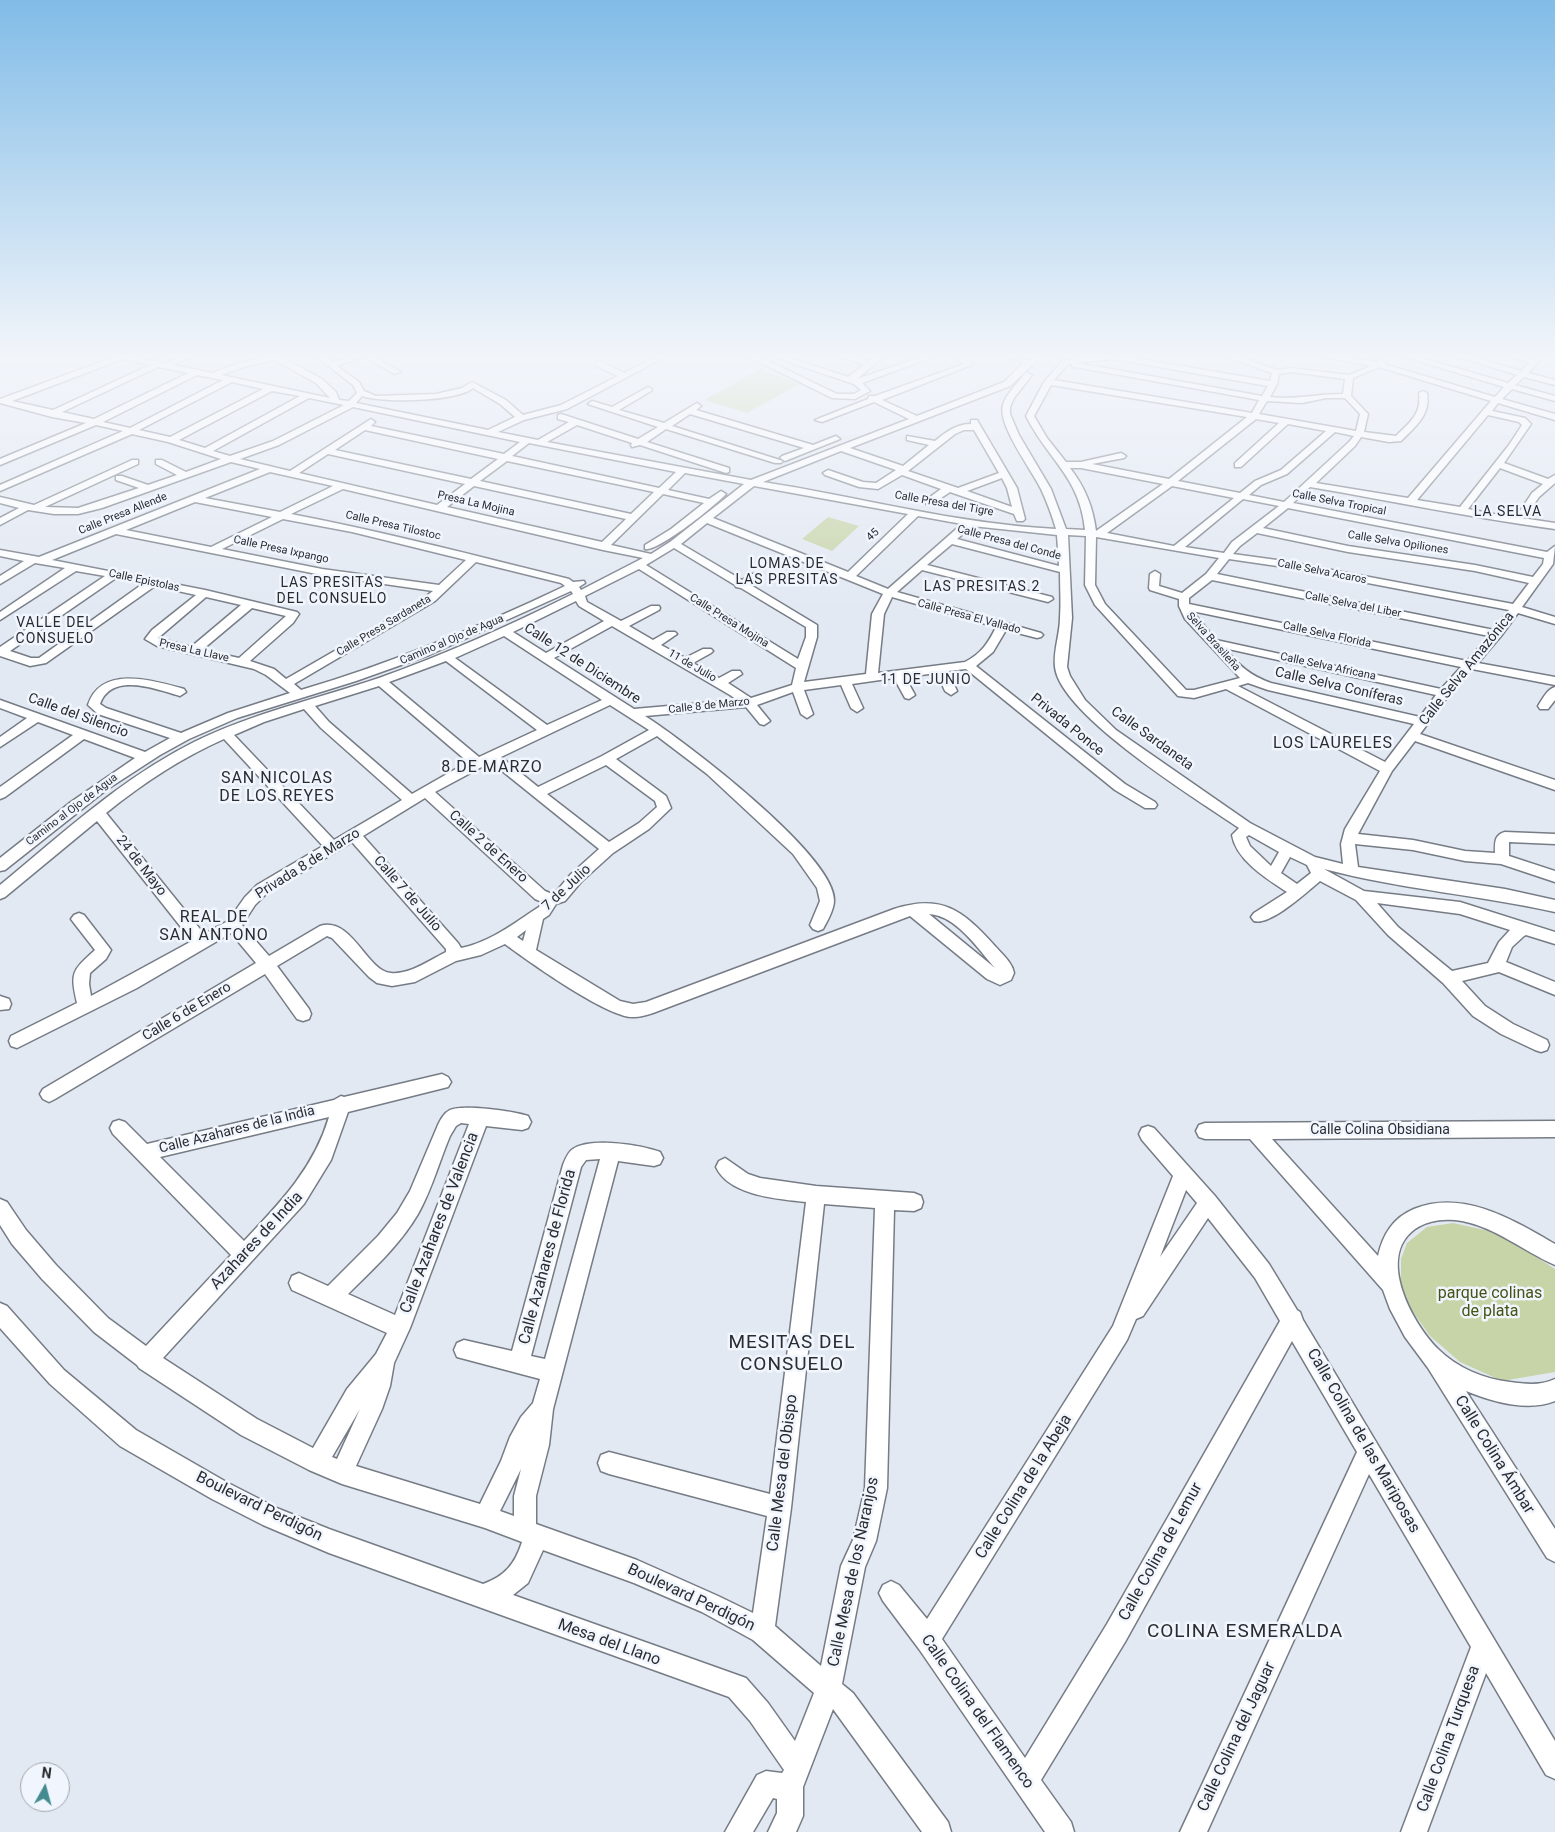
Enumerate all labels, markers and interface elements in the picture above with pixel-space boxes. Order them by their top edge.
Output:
street label: Calle Selva Tropical [1291,487,1387,519]
street label: Presa La Mojina [436,489,516,519]
street label: Calle Presa del Tigre [894,489,994,519]
street label: Calle Presa Allende [77,490,169,538]
district label: LA SELVA [1473,504,1543,520]
street label: Calle Presa Tilostoc [344,509,442,543]
street label: Calle Presa del Conde [956,523,1062,563]
street label: 45 [864,526,882,544]
street label: Calle Selva Opiliones [1347,529,1449,557]
street label: Calle Presa Ixpango [232,533,330,567]
district label: LOMAS DE LAS PRESITAS [734,556,840,588]
street label: Calle Selva Acaros [1276,557,1368,587]
street label: Calle Epistolas [107,567,181,595]
district label: LAS PRESITAS DEL CONSUELO [275,575,389,608]
district label: LAS PRESITAS 2 [922,579,1042,595]
street label: Calle Selva del Liber [1304,589,1402,621]
street label: Calle Presa Mojina [687,591,771,651]
street label: Calle Presa Sardaneta [334,593,434,659]
street label: Calle Presa El Vallado [916,597,1022,637]
street label: Calle Selva Amazónica [1416,609,1518,729]
street label: Selva Brasileña [1183,610,1243,674]
street label: Camino al Ojo de Agua [398,612,506,668]
district label: VALLE DEL CONSUELO [15,615,95,648]
street label: Calle Selva Florida [1282,619,1372,651]
street label: Calle 12 de Diciembre [521,620,643,708]
street label: Presa La Llave [158,637,230,665]
street label: 11 de Julio [665,647,719,685]
street label: Calle Selva Africana [1279,650,1377,684]
street label: Calle Selva Coníferas [1273,664,1405,710]
district label: 11 DE JUNIO [879,672,973,688]
street label: Calle del Silencio [26,690,130,742]
street label: Privada Ponce [1027,690,1107,760]
street label: Calle 8 de Marzo [668,695,750,717]
street label: Calle Sardaneta [1107,703,1197,775]
district label: LOS LAURELES [1271,734,1395,754]
district label: 8 DE MARZO [440,758,544,778]
district label: SAN NICOLAS DE LOS REYES [218,769,336,807]
street label: Camino al Ojo de Agua [24,771,120,849]
street label: Calle 2 de Enero [445,807,531,887]
street label: Privada 8 de Marzo [253,825,363,903]
street label: 24 de Mayo [112,832,170,900]
street label: Calle 7 de Julio [370,853,444,935]
street label: 7 de Julio [539,861,595,915]
district label: REAL DE SAN ANTONO [158,908,270,946]
street label: Calle 6 de Enero [140,979,234,1045]
street label: Calle Azahares de la India [157,1102,317,1158]
street label: Calle Colina Obsidiana [1310,1122,1450,1138]
street label: Calle Azahares de Valencia [397,1130,483,1316]
street label: Calle Azahares de Florida [515,1167,581,1347]
street label: Azahares de India [207,1188,307,1294]
park label: parque colinas de plata [1438,1284,1542,1322]
district label: MESITAS DEL CONSUELO [727,1332,857,1376]
street label: Calle Colina de las Mariposas [1302,1345,1424,1537]
street label: Calle Colina Ámbar [1450,1392,1538,1518]
street label: Calle Mesa del Obispo [764,1393,802,1553]
street label: Calle Colina de la Abeja [972,1411,1076,1563]
street label: Boulevard Perdigón [193,1468,325,1546]
street label: Calle Mesa de los Naranjos [825,1475,883,1669]
street label: Calle Colina de Lemur [1115,1480,1207,1624]
street label: Boulevard Perdigón [624,1560,758,1636]
street label: Mesa del Llano [555,1616,663,1670]
district label: COLINA ESMERALDA [1145,1621,1345,1643]
street label: Calle Colina del Flamenco [916,1631,1038,1793]
street label: Calle Colina del Jaguar [1194,1659,1280,1815]
street label: Calle Colina Turquesa [1414,1663,1484,1815]
north arrow [20,1762,70,1812]
text: N [41,1765,53,1782]

